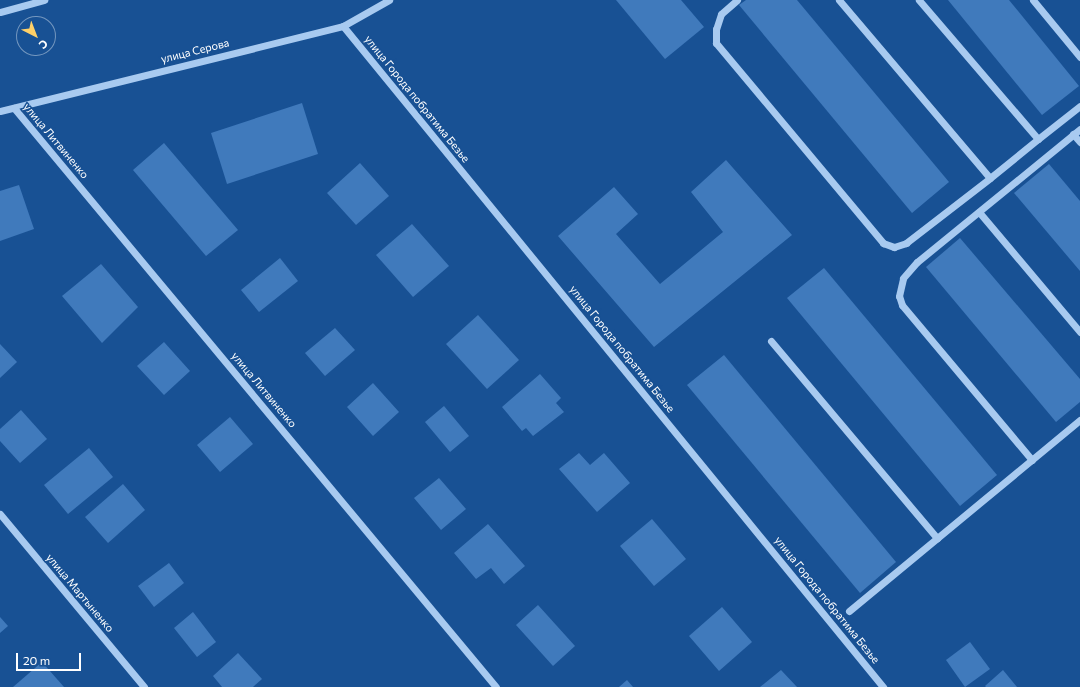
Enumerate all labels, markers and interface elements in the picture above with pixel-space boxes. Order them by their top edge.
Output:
north arrow [16,16,56,56]
street label: улица Города побратима Безье [362,33,472,165]
street label: улица Серова [159,36,231,66]
text: С [37,37,51,52]
street label: улица Литвиненко [21,101,91,181]
street label: улица Города побратима Безье [567,283,677,415]
street label: улица Литвиненко [229,350,299,430]
street label: улица Города побратима Безье [772,534,882,666]
street label: улица Мартыненко [43,551,117,635]
scale bar [18,645,83,671]
text: 20 m [23,653,50,667]

